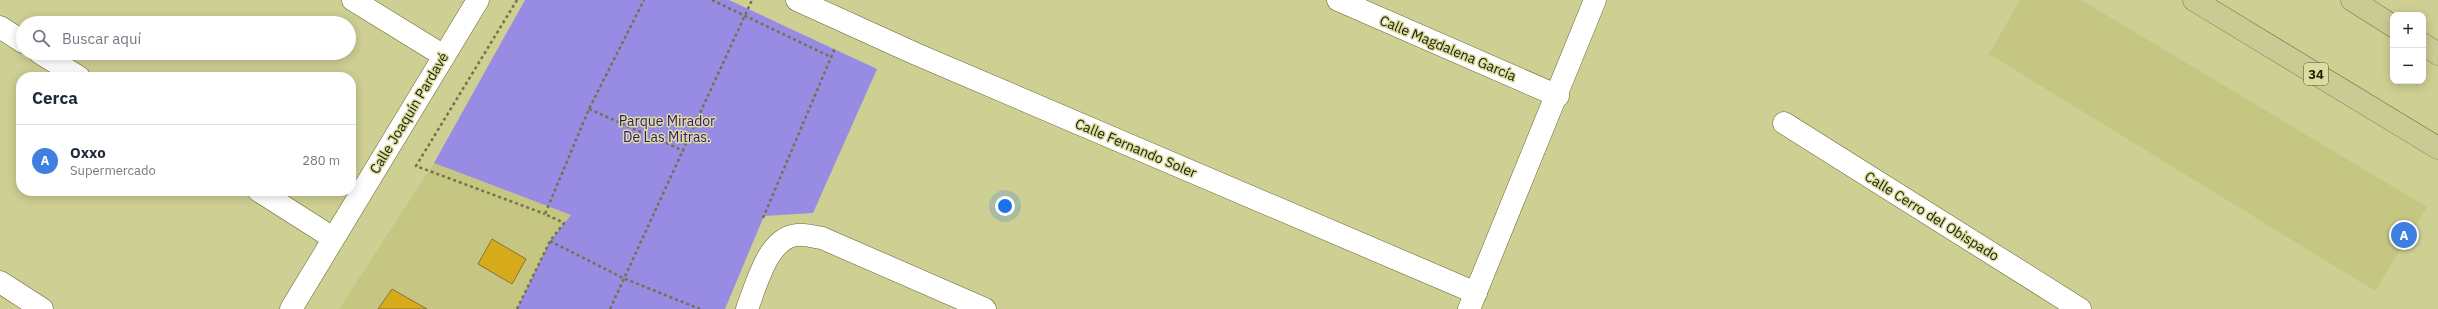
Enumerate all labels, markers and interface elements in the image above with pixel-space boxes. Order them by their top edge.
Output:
street label: Calle Magdalena García [1377,11,1520,85]
map controls [2390,12,2426,84]
button: + [2390,12,2426,48]
search box [16,16,356,60]
icon: search [30,27,52,49]
text: Buscar aquí [62,29,141,48]
button: − [2390,48,2426,84]
street label: Calle Joaquín Pardavé [366,49,453,177]
road number: 34 [2304,63,2328,85]
text: Cerca [32,87,78,109]
park label: Parque Mirador De Las Mitras. [619,112,715,146]
street label: Calle Fernando Soler [1073,114,1199,182]
text: Oxxo [70,143,106,162]
text: A [41,152,49,169]
text: 280 m [302,152,340,169]
text: Supermercado [70,162,156,179]
street label: Calle Cerro del Obispado [1861,167,2003,265]
your location [995,196,1015,216]
pin: A [2391,220,2417,250]

